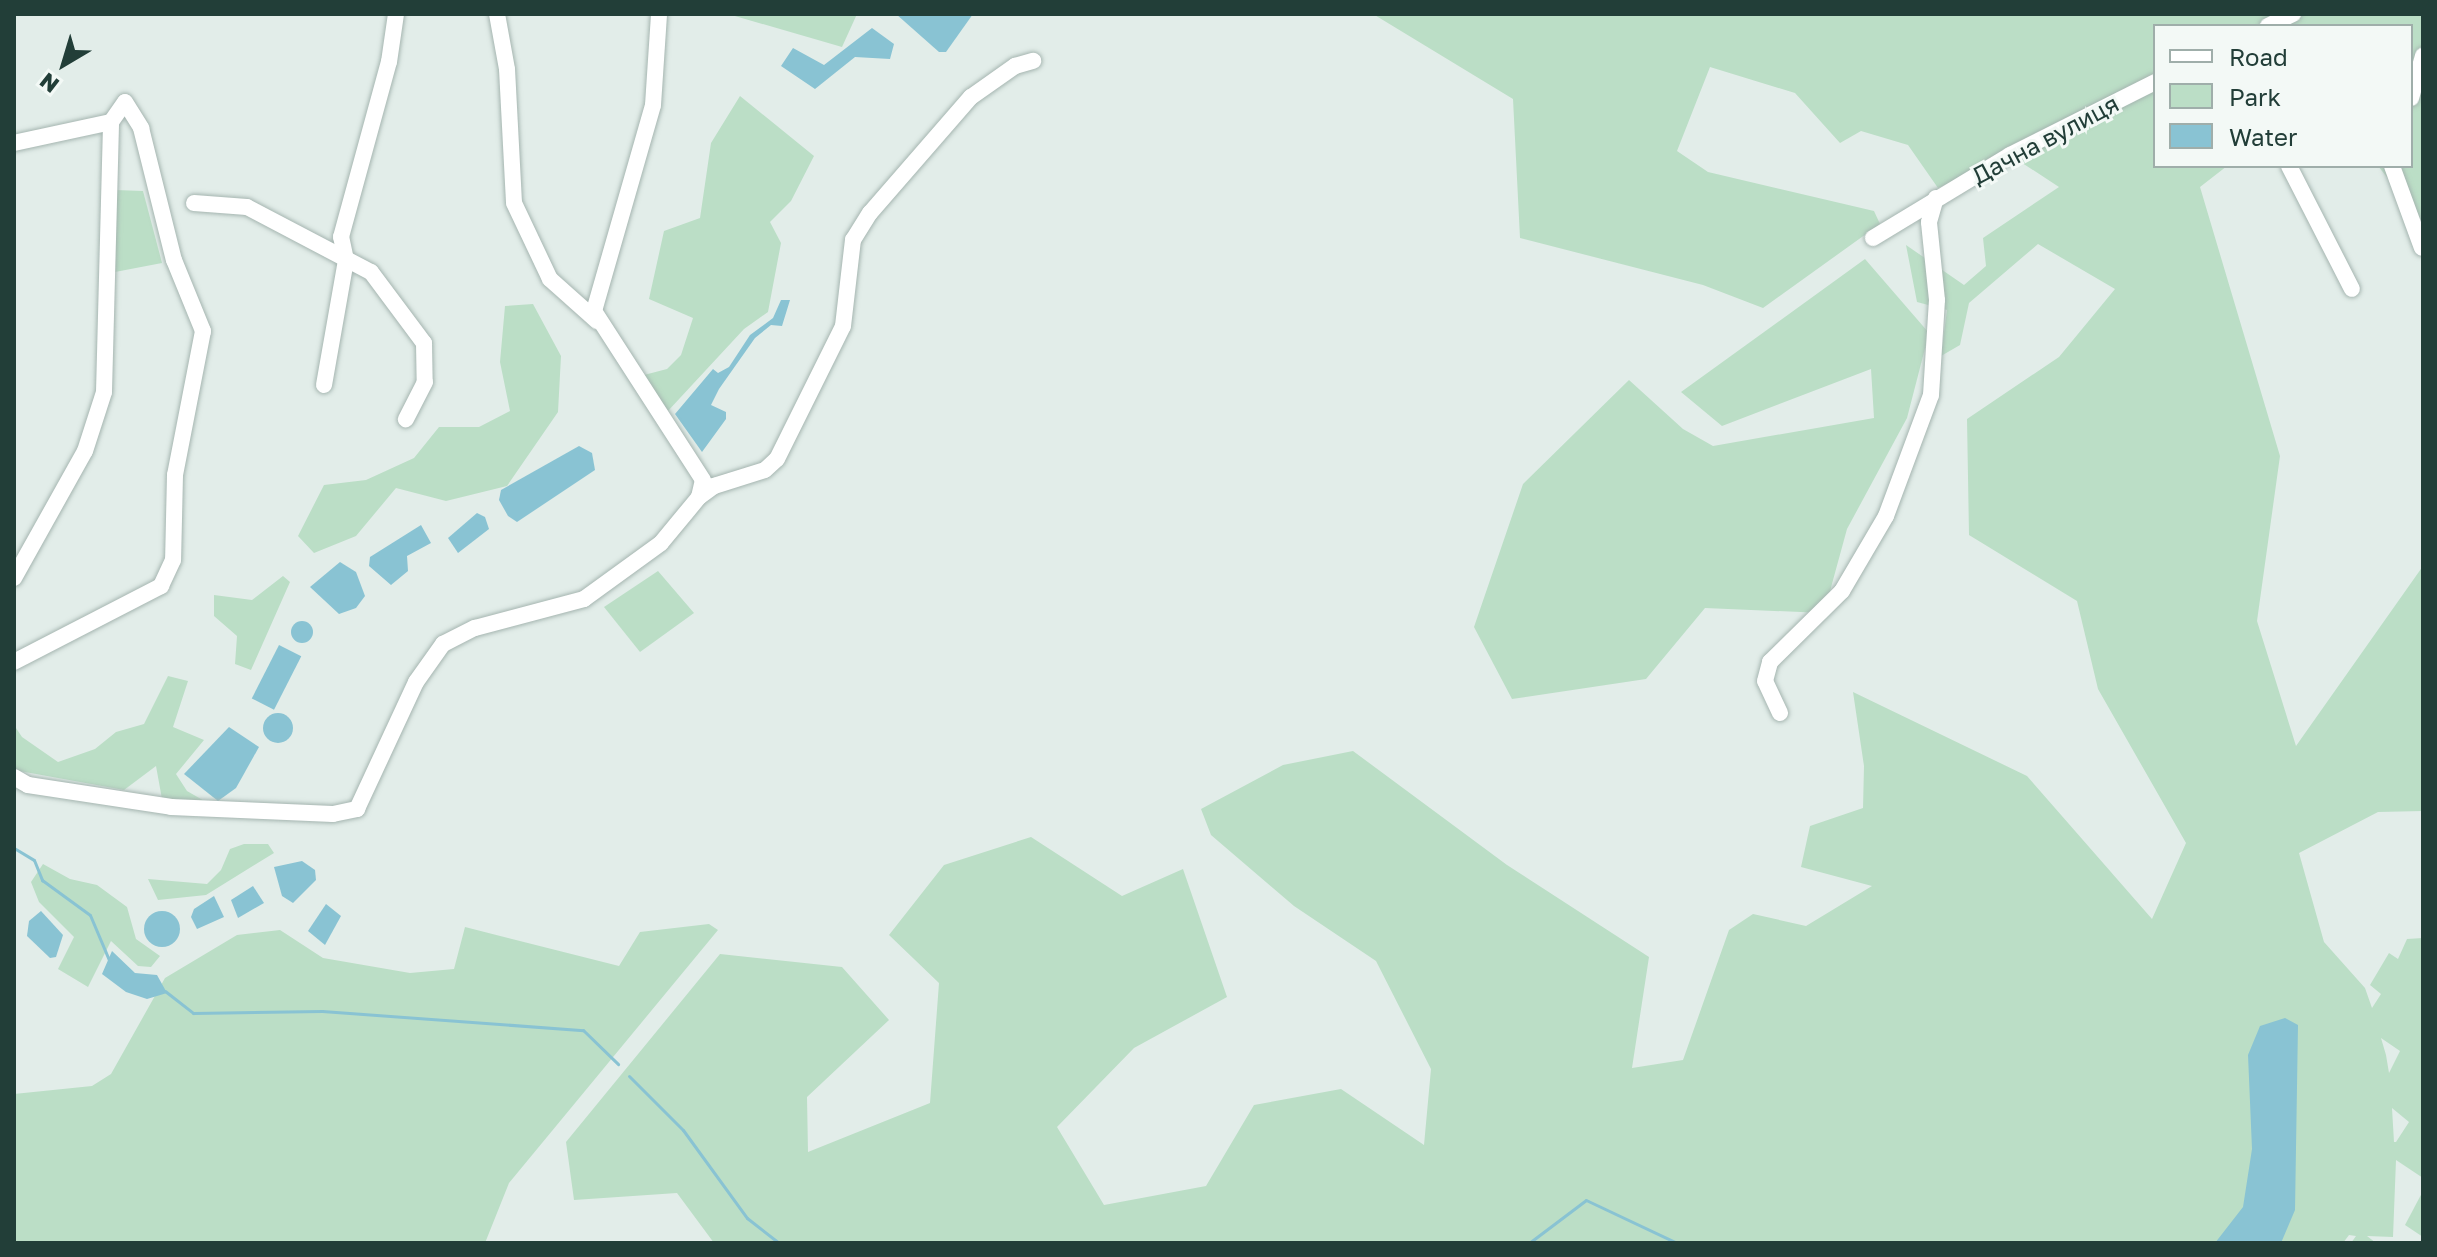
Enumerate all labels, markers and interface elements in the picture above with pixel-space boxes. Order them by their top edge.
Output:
north arrow [24,24,104,104]
legend [2153,24,2413,168]
text: Road [2229,42,2288,71]
text: N [34,68,64,99]
text: Park [2229,82,2281,111]
street label: Дачна вулиця [1967,88,2123,190]
text: Water [2229,122,2297,151]

